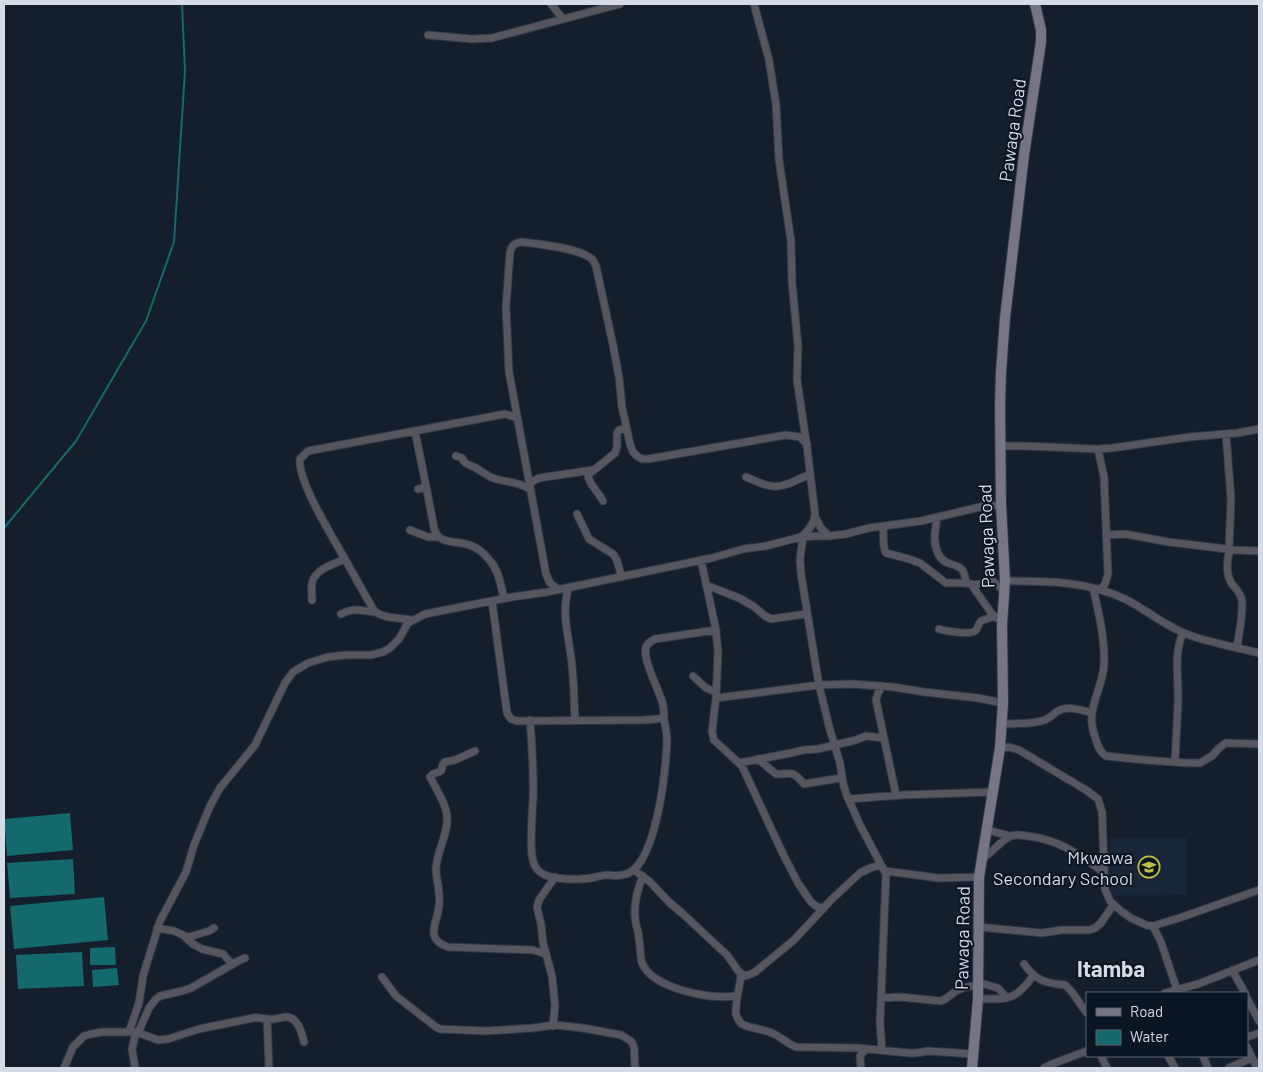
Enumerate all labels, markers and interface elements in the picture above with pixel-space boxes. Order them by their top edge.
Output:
street label: Pawaga Road [994,77,1030,183]
street label: Pawaga Road [973,484,999,588]
place label: Mkwawa Secondary School [993,846,1133,889]
school or university icon: Mkwawa Secondary School [1137,855,1161,879]
street label: Pawaga Road [950,886,974,990]
district label: Itamba [1077,955,1145,981]
legend [1086,992,1248,1057]
text: Road [1130,1002,1163,1020]
text: Water [1130,1027,1169,1045]

